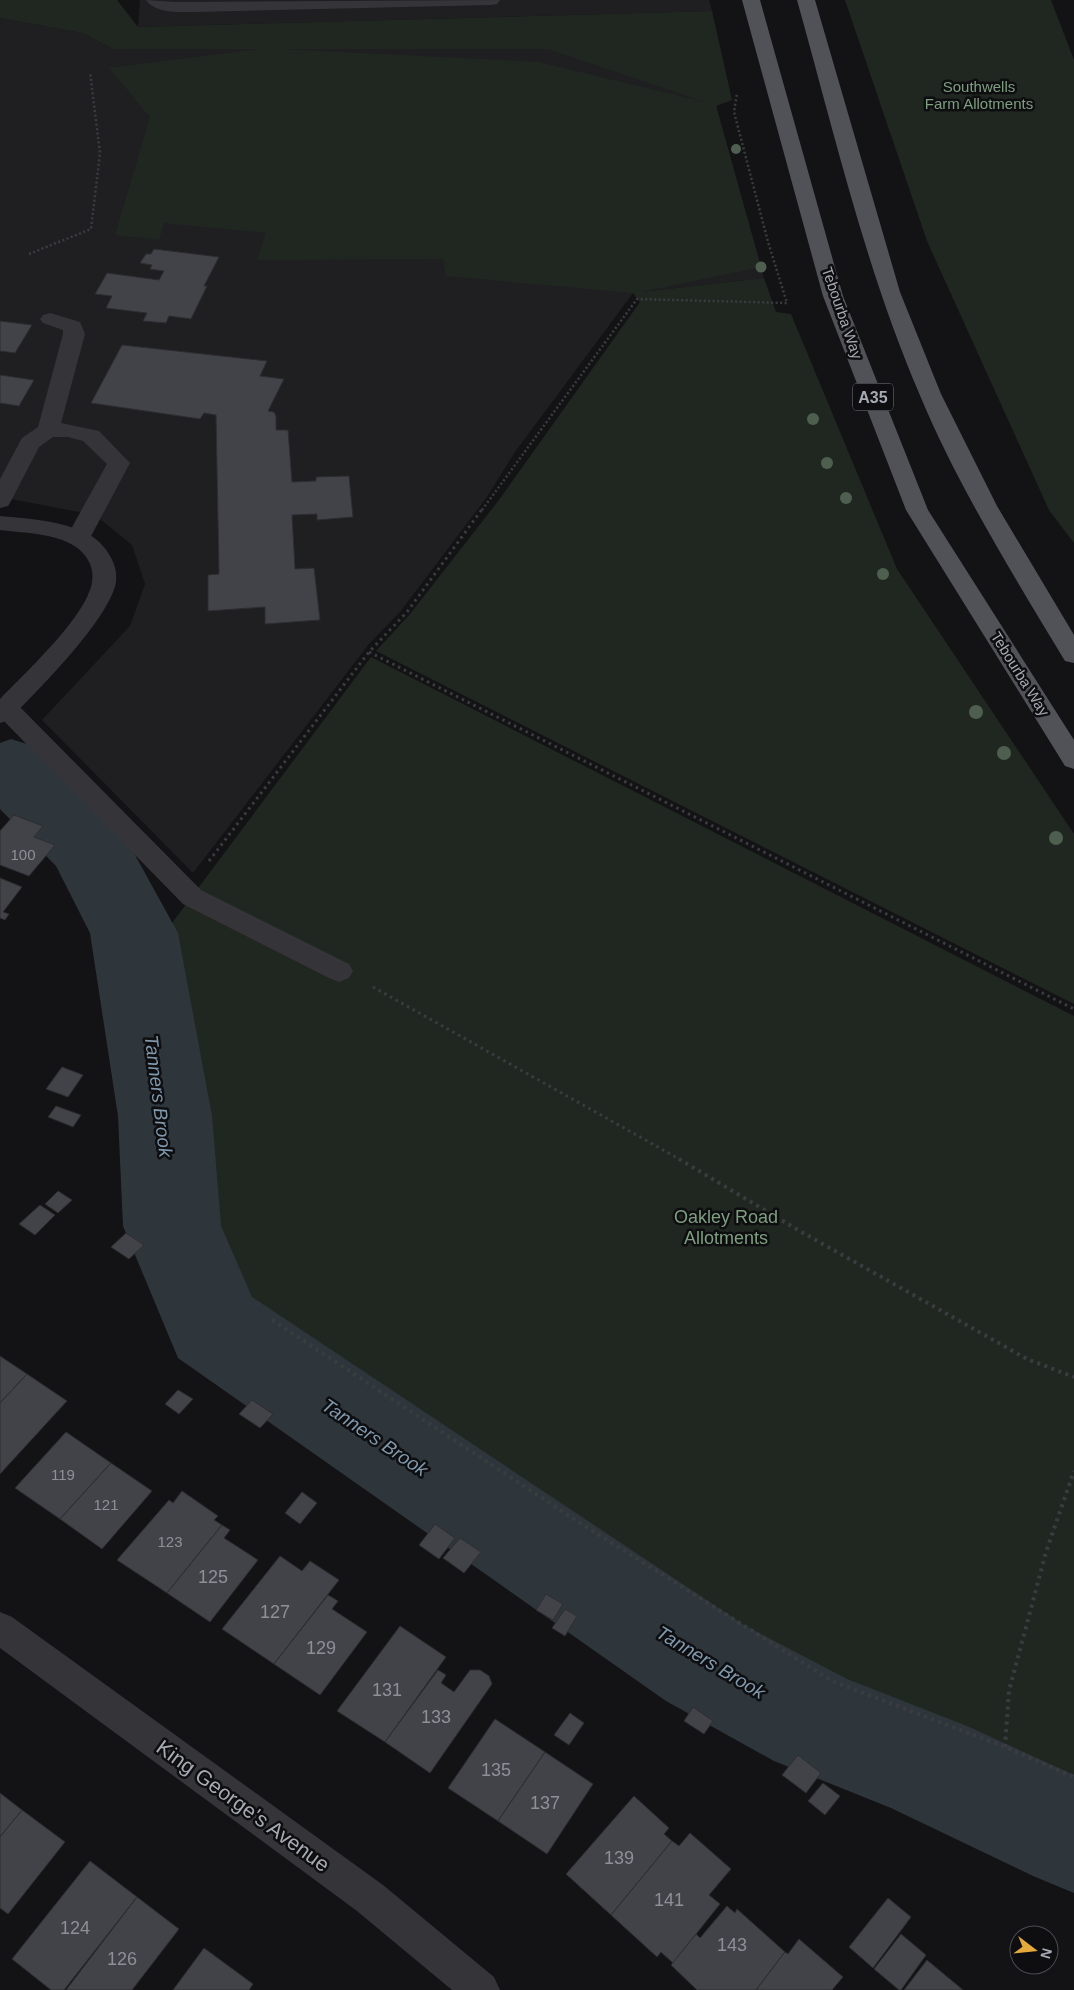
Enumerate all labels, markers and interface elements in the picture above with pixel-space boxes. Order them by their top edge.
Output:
park label: Southwells Farm Allotments [925,78,1033,112]
street label: Tebourba Way [819,265,866,362]
road number: A35 [853,384,893,411]
street label: Tebourba Way [988,628,1053,719]
house number: 100 [10,846,36,863]
water label: Tanners Brook [141,1034,177,1160]
park label: Oakley Road Allotments [674,1207,778,1248]
water label: Tanners Brook [318,1394,433,1481]
house number: 119 [51,1466,75,1483]
house number: 121 [93,1496,119,1513]
house number: 123 [157,1533,183,1550]
house number: 125 [198,1567,228,1587]
house number: 127 [260,1602,290,1622]
water label: Tanners Brook [653,1622,770,1704]
house number: 129 [306,1638,336,1658]
house number: 131 [372,1680,402,1700]
house number: 133 [421,1707,451,1727]
street label: King George's Avenue [152,1735,334,1876]
house number: 135 [481,1760,511,1780]
house number: 137 [530,1793,560,1813]
house number: 139 [604,1848,634,1868]
house number: 141 [654,1890,684,1910]
house number: 124 [60,1918,90,1938]
north arrow [1009,1925,1059,1975]
house number: 143 [717,1935,747,1955]
text: N [1037,1947,1056,1961]
house number: 126 [107,1949,137,1969]

